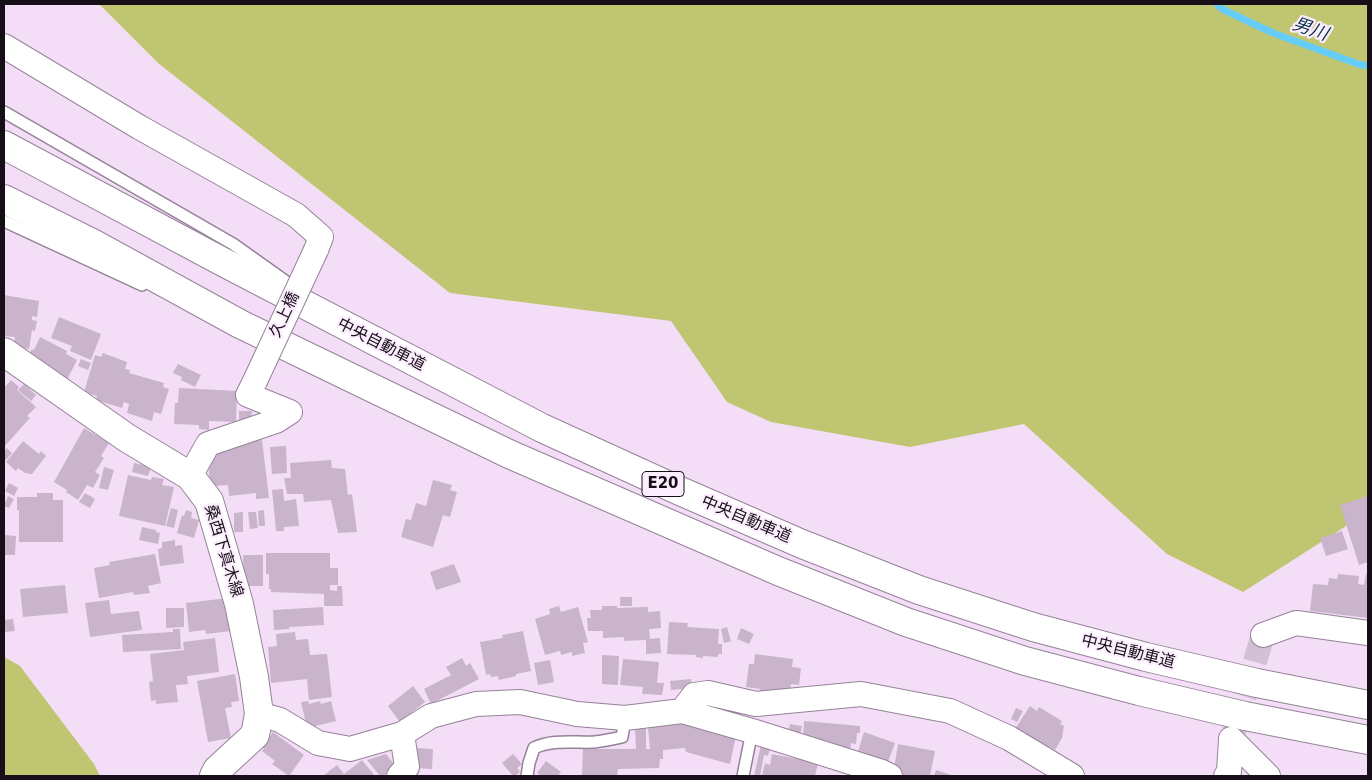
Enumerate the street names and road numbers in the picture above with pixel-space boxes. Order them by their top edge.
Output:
street label: 久上橋 [266,289,304,341]
street label: 中央自動車道 [334,315,428,375]
road number: E20 [642,472,684,496]
street label: 中央自動車道 [698,492,794,548]
street label: 桑西下真木線 [200,502,246,600]
street label: 中央自動車道 [1079,631,1177,673]

